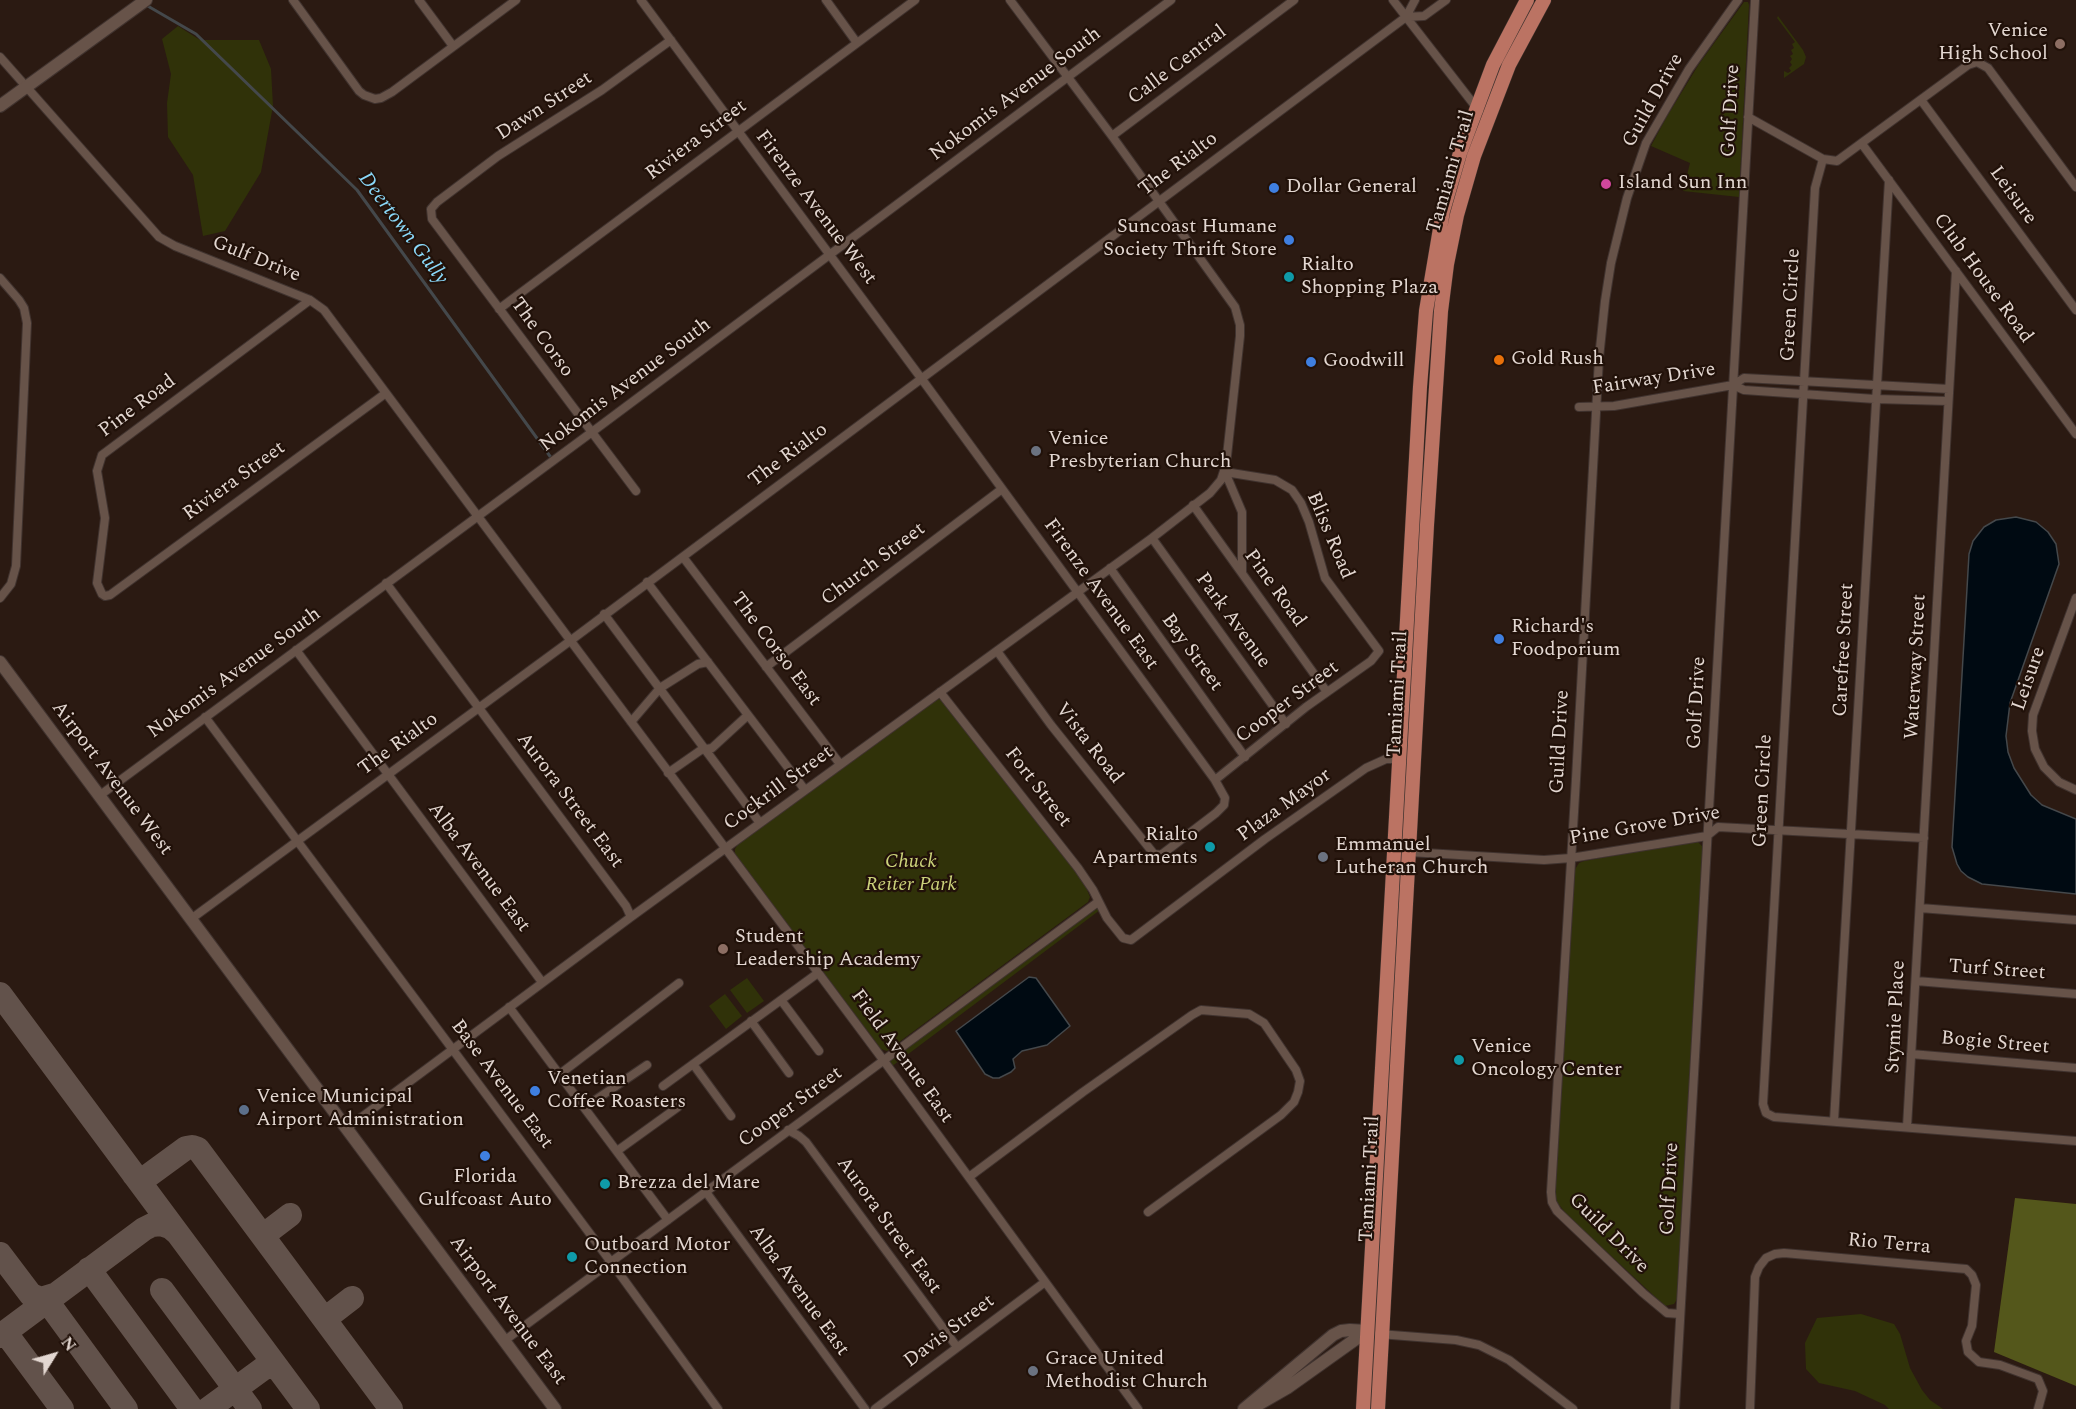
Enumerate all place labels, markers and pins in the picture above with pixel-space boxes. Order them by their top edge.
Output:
place label: Venice High School [1938,20,2048,67]
marker: Venice High School [2053,37,2067,51]
place label: Island Sun Inn [1618,172,1747,196]
place label: Dollar General [1286,176,1417,200]
marker: Island Sun Inn [1599,177,1613,191]
marker: Dollar General [1267,181,1281,195]
place label: Suncoast Humane Society Thrift Store [1103,216,1277,263]
marker: Suncoast Humane Society Thrift Store [1282,233,1296,247]
place label: Rialto Shopping Plaza [1301,254,1438,301]
marker: Rialto Shopping Plaza [1282,270,1296,284]
place label: Gold Rush [1511,348,1604,372]
place label: Goodwill [1323,350,1404,374]
marker: Gold Rush [1492,353,1506,367]
marker: Goodwill [1304,355,1318,369]
place label: Venice Presbyterian Church [1048,428,1231,475]
marker: Venice Presbyterian Church [1029,444,1043,458]
place label: Richard's Foodporium [1511,616,1621,663]
marker: Richard's Foodporium [1492,632,1506,646]
place label: Rialto Apartments [1092,824,1198,871]
place label: Emmanuel Lutheran Church [1335,834,1488,881]
marker: Rialto Apartments [1203,840,1217,854]
marker: Emmanuel Lutheran Church [1316,850,1330,864]
place label: Student Leadership Academy [735,926,920,973]
marker: Student Leadership Academy [716,942,730,956]
place label: Venice Oncology Center [1471,1036,1622,1083]
marker: Venice Oncology Center [1452,1053,1466,1067]
place label: Venetian Coffee Roasters [547,1068,686,1115]
marker: Venetian Coffee Roasters [528,1084,542,1098]
place label: Venice Municipal Airport Administration [256,1086,464,1133]
marker: Venice Municipal Airport Administration [237,1103,251,1117]
marker: Florida Gulfcoast Auto [478,1149,492,1163]
place label: Florida Gulfcoast Auto [418,1166,552,1213]
place label: Brezza del Mare [617,1172,760,1196]
marker: Brezza del Mare [598,1177,612,1191]
place label: Outboard Motor Connection [584,1234,730,1281]
marker: Outboard Motor Connection [565,1250,579,1264]
place label: Grace United Methodist Church [1045,1348,1208,1395]
marker: Grace United Methodist Church [1026,1364,1040,1378]

